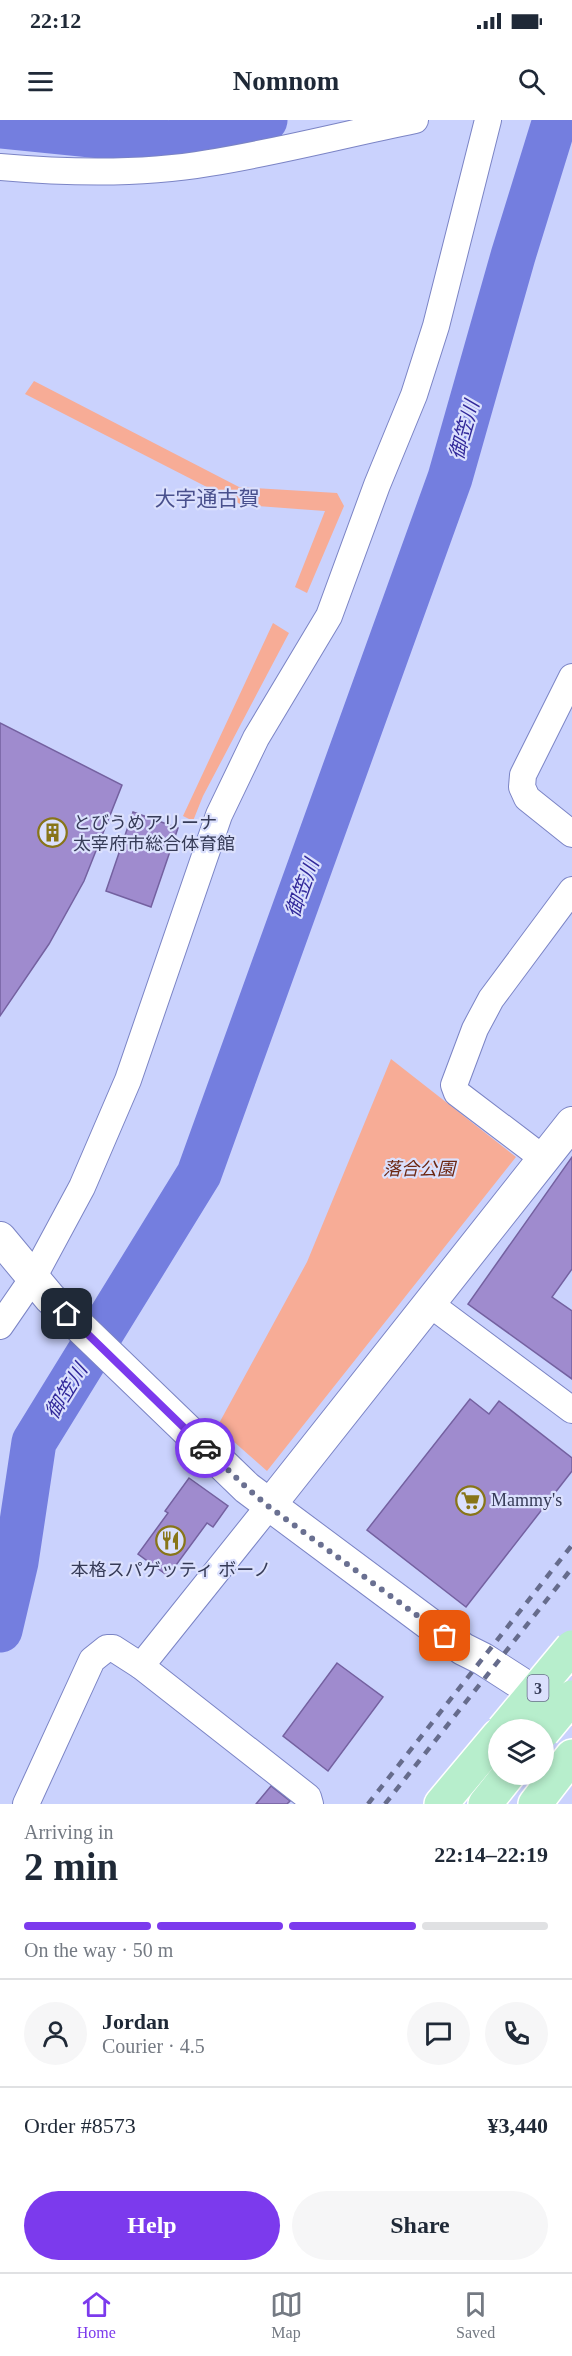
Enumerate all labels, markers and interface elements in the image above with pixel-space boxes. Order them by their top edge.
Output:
text: 22:12 [30,8,81,33]
icon: menu [24,65,57,98]
icon: search [515,65,548,98]
text: Nomnom [233,66,339,96]
water label: 御笠川 [445,396,483,462]
district label: 大字通古賀 [155,487,260,511]
place label: とびうめアリーナ 太宰府市総合体育館 [73,813,235,854]
building icon: とびうめアリーナ 太宰府市総合体育館 [36,817,68,849]
water label: 御笠川 [281,854,323,920]
park label: 落合公園 [383,1159,458,1179]
pin [41,1288,92,1339]
icon: home [50,1297,83,1330]
water label: 御笠川 [41,1358,92,1422]
courier [175,1418,235,1478]
icon: car [189,1432,222,1465]
supermarket icon: Mammy's [454,1484,486,1516]
place label: Mammy's [491,1490,562,1510]
restaurant icon: 本格スパゲッティ ボーノ [155,1525,187,1557]
place label: 本格スパゲッティ ボーノ [71,1560,271,1580]
pin [419,1610,470,1661]
icon: bag [428,1619,461,1652]
road number: 3 [528,1675,548,1701]
map controls [488,1719,554,1785]
button: layers [488,1719,554,1785]
text: Arriving in [24,1821,113,1843]
text: 22:14–22:19 [434,1842,548,1867]
text: 2 min [24,1845,118,1888]
text: On the way · 50 m [24,1939,173,1961]
button: person [24,2002,87,2065]
button: chat [407,2002,470,2065]
button: phone [485,2002,548,2065]
text: Jordan [102,2009,169,2034]
text: Courier · 4.5 [102,2035,205,2057]
text: Order #8573 [24,2113,136,2138]
text: ¥3,440 [488,2113,548,2138]
button: Help [24,2191,280,2260]
button: Share [292,2191,548,2260]
tab: Home [77,2288,116,2342]
tab: Map [270,2288,303,2342]
tab: Saved [456,2288,495,2342]

